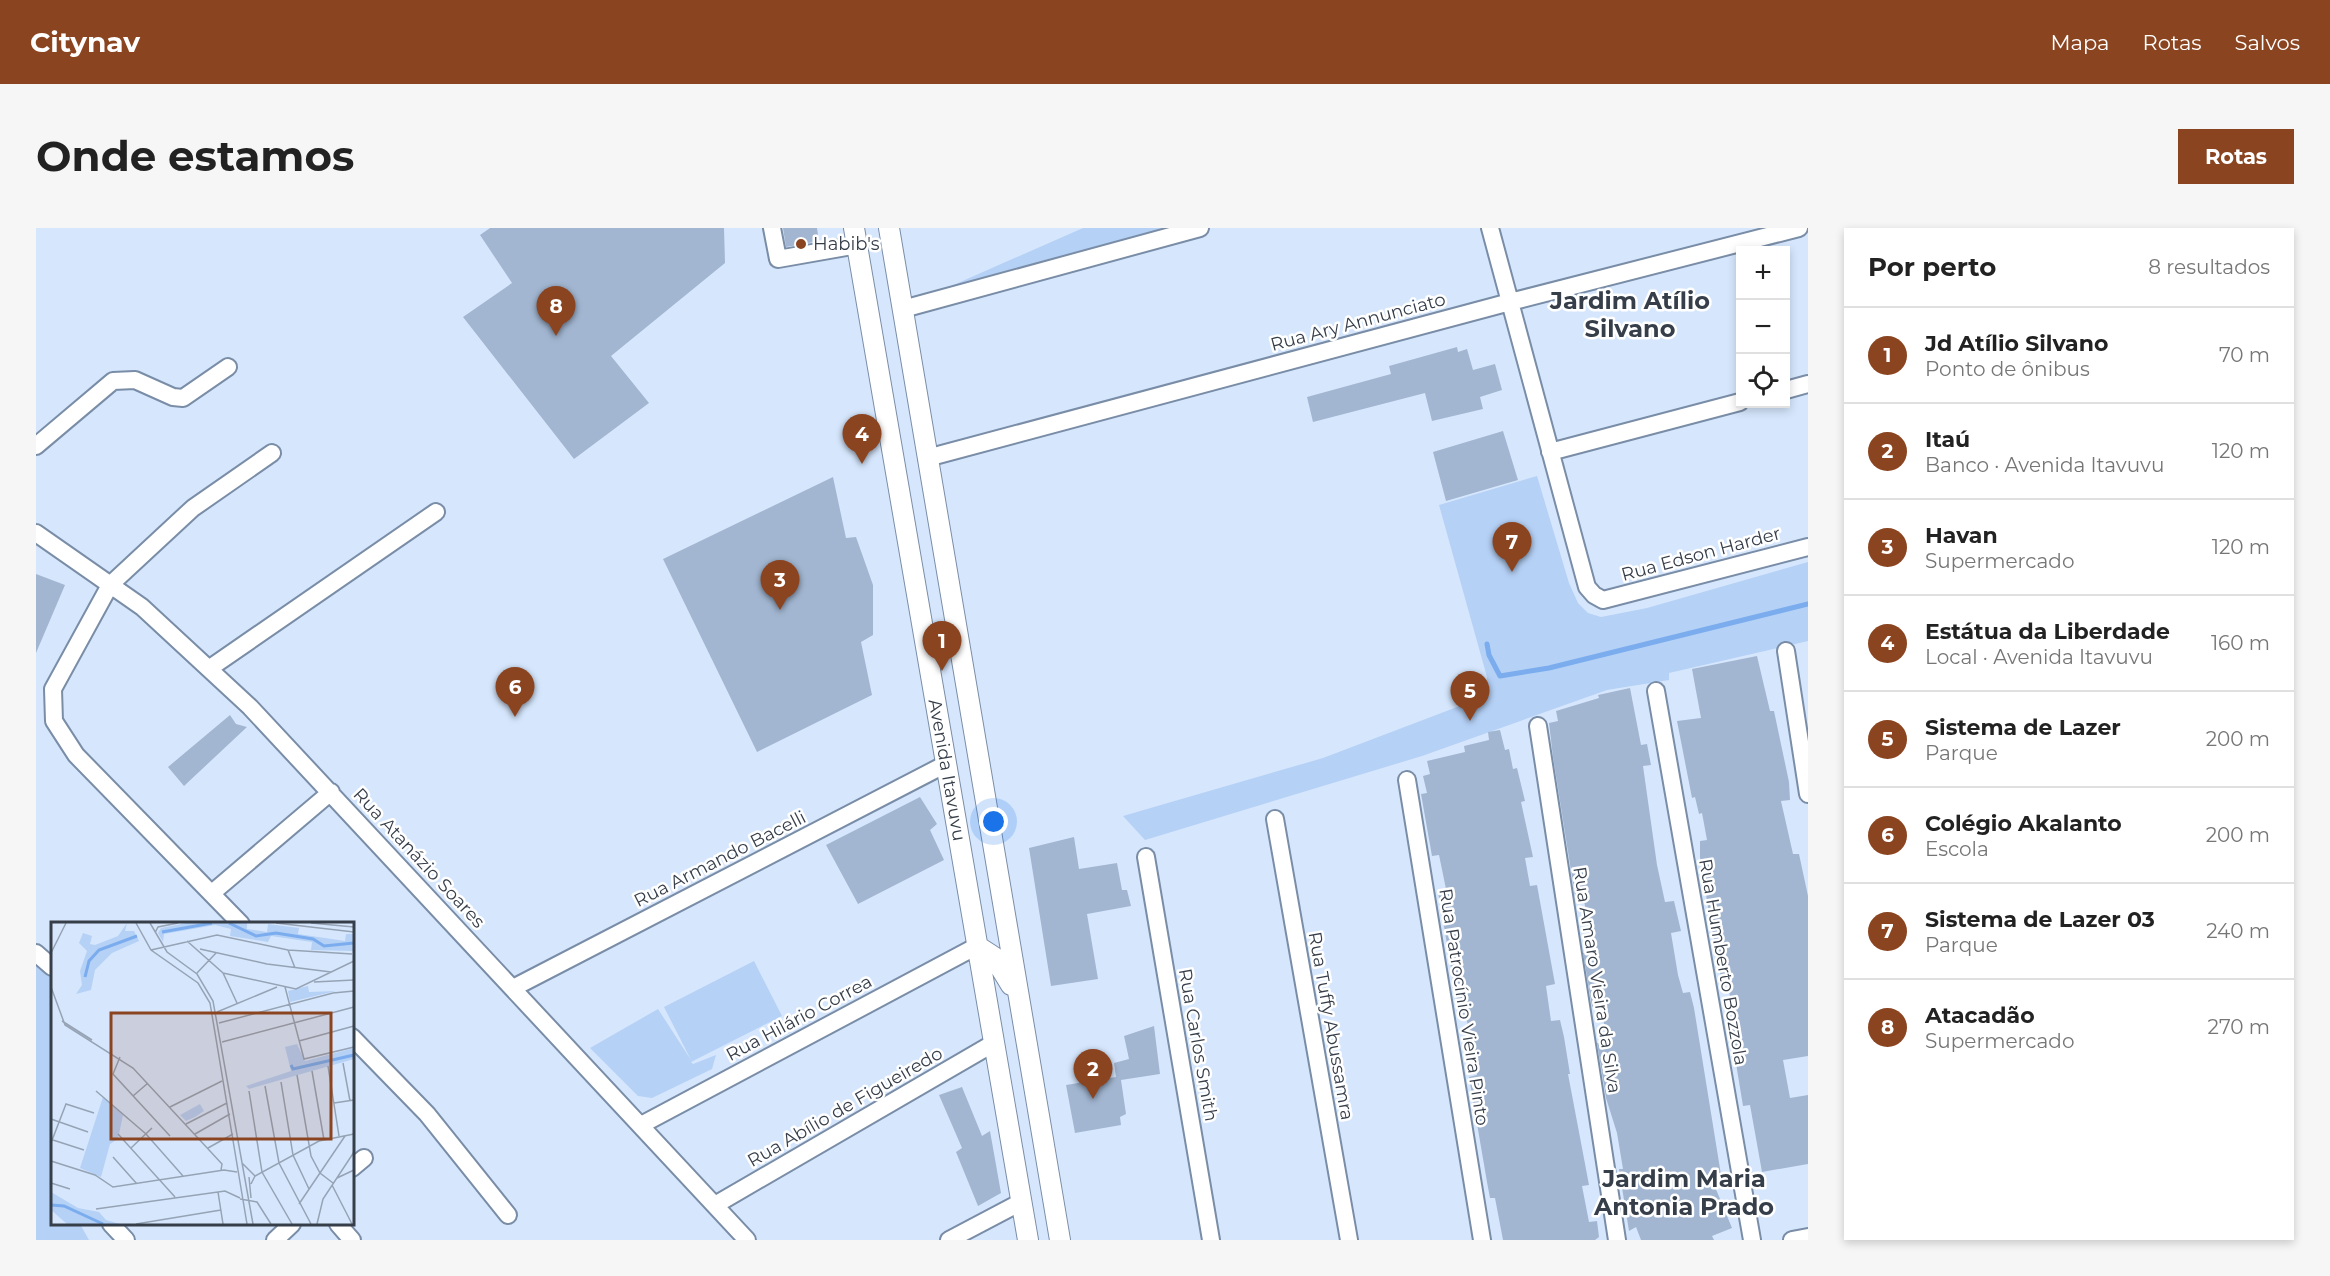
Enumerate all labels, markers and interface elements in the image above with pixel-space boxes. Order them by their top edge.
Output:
text: Citynav [30,25,140,59]
text: Mapa [2050,30,2109,55]
text: Rotas [2142,30,2202,55]
text: Salvos [2235,30,2300,55]
button: Rotas [2178,129,2294,184]
text: Onde estamos [36,130,354,182]
place label: Habib's [813,233,880,255]
marker: Habib's [794,237,808,251]
map controls [1736,246,1790,408]
button: + [1736,246,1790,300]
text: Por perto [1868,251,1996,283]
text: 8 resultados [2148,255,2270,279]
pin: 8 [536,286,576,336]
district label: Jardim Atílio Silvano [1549,286,1710,343]
street label: Rua Ary Annunciato [1268,288,1448,356]
button: − [1736,300,1790,354]
text: Jd Atílio Silvano [1925,330,2108,357]
text: 1 [1884,343,1891,367]
text: 70 m [2219,343,2270,367]
button: locate [1736,354,1790,408]
text: Ponto de ônibus [1925,357,2090,381]
pin: 4 [842,414,882,464]
text: Itaú [1925,426,1970,453]
text: 2 [1882,439,1893,463]
text: 120 m [2212,439,2270,463]
text: Banco · Avenida Itavuvu [1925,453,2164,477]
pin: 7 [1492,522,1532,572]
street label: Rua Edson Harder [1619,522,1783,586]
text: Havan [1925,522,1998,549]
text: 3 [1882,535,1893,559]
text: 120 m [2212,535,2270,559]
text: Supermercado [1925,549,2074,573]
pin: 3 [760,560,800,610]
text: Estátua da Liberdade [1925,618,2170,645]
pin: 1 [922,622,962,671]
text: 4 [1881,631,1894,655]
text: 160 m [2211,631,2270,655]
text: Local · Avenida Itavuvu [1925,645,2153,669]
pin: 6 [496,668,534,717]
pin: 5 [1450,672,1490,721]
street label: Avenida Itavuvu [924,697,970,843]
text: Sistema de Lazer [1925,714,2121,741]
text: 5 [1882,727,1893,751]
text: 200 m [2206,727,2270,751]
text: Parque [1925,741,1998,765]
street label: Rua Atanázio Soares [348,783,490,933]
street label: Rua Armando Bacelli [630,806,810,912]
your location [979,807,1008,836]
text: Colégio Akalanto [1925,810,2122,837]
text: 6 [1881,823,1894,847]
text: 200 m [2206,823,2270,847]
text: Escola [1925,837,1989,861]
street label: Rua Humberto Bozzola [1694,857,1752,1067]
street label: Rua Amaro Vieira da Silva [1568,865,1626,1095]
street label: Rua Patrocínio Vieira Pinto [1434,887,1494,1127]
text: Sistema de Lazer 03 [1925,906,2155,933]
text: 7 [1881,919,1894,943]
text: 240 m [2206,919,2270,943]
inset map [51,922,354,1225]
street label: Rua Tuffy Abussamra [1304,930,1358,1122]
text: Parque [1925,933,1998,957]
street label: Rua Carlos Smith [1174,967,1222,1123]
street label: Rua Hilário Correa [722,970,876,1066]
text: Atacadão [1925,1002,2035,1029]
text: 8 [1881,1015,1894,1039]
text: 270 m [2208,1015,2270,1039]
text: Supermercado [1925,1029,2074,1053]
street label: Rua Abílio de Figueiredo [744,1042,946,1172]
pin: 2 [1074,1050,1112,1099]
district label: Jardim Maria Antonia Prado [1593,1164,1774,1221]

